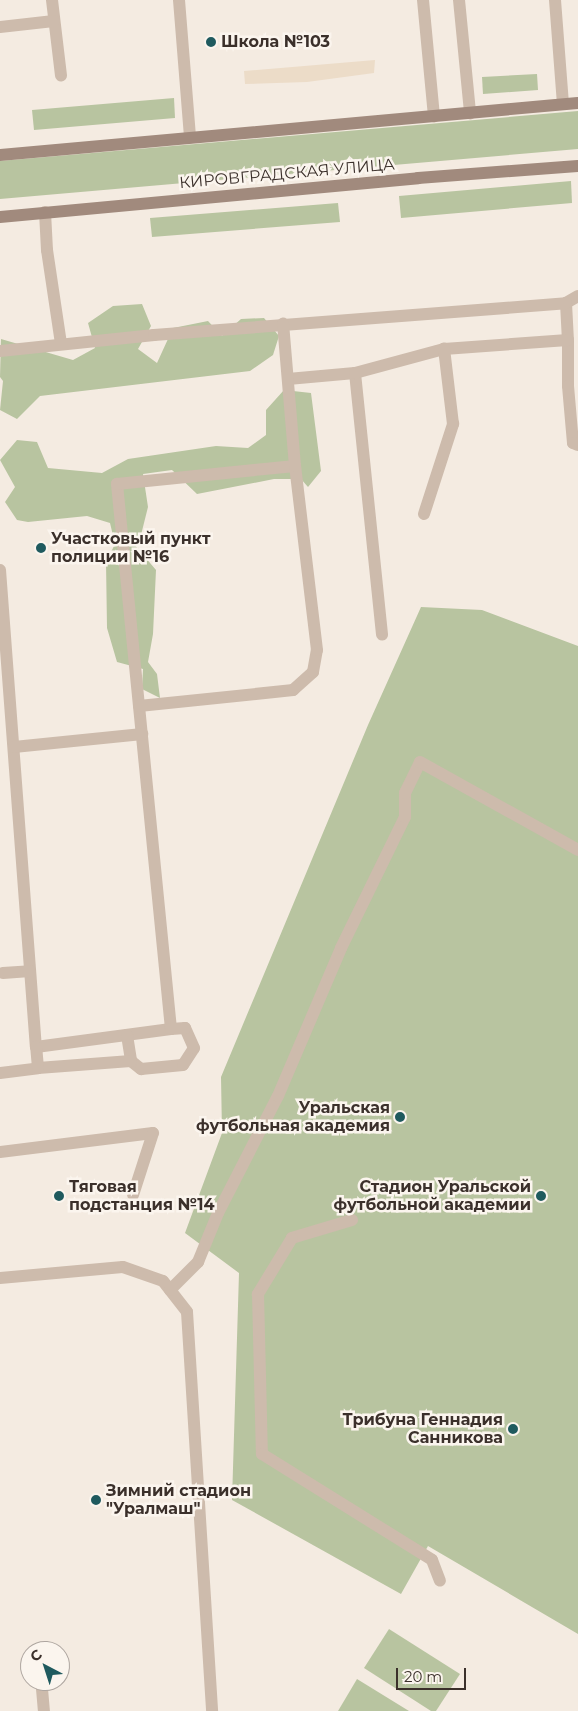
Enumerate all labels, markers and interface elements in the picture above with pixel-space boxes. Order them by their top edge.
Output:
place label: Школа №103 [221,32,330,52]
marker: Школа №103 [205,36,217,48]
street label: КИРОВГРАДСКАЯ УЛИЦА [178,155,396,193]
place label: Участковый пункт полиции №16 [51,529,211,567]
marker: Участковый пункт полиции №16 [35,542,47,554]
place label: Уральская футбольная академия [196,1098,390,1136]
marker: Уральская футбольная академия [394,1111,406,1123]
place label: Тяговая подстанция №14 [69,1177,215,1215]
place label: Стадион Уральской футбольной академии [334,1177,531,1215]
marker: Тяговая подстанция №14 [53,1190,65,1202]
marker: Стадион Уральской футбольной академии [535,1190,547,1202]
place label: Трибуна Геннадия Санникова [342,1410,503,1448]
marker: Трибуна Геннадия Санникова [507,1423,519,1435]
place label: Зимний стадион "Уралмаш" [106,1481,251,1519]
marker: Зимний стадион "Уралмаш" [90,1494,102,1506]
north arrow [20,1641,70,1691]
text: С [26,1645,46,1665]
scale bar [398,1658,468,1690]
text: 20 m [404,1667,442,1686]

